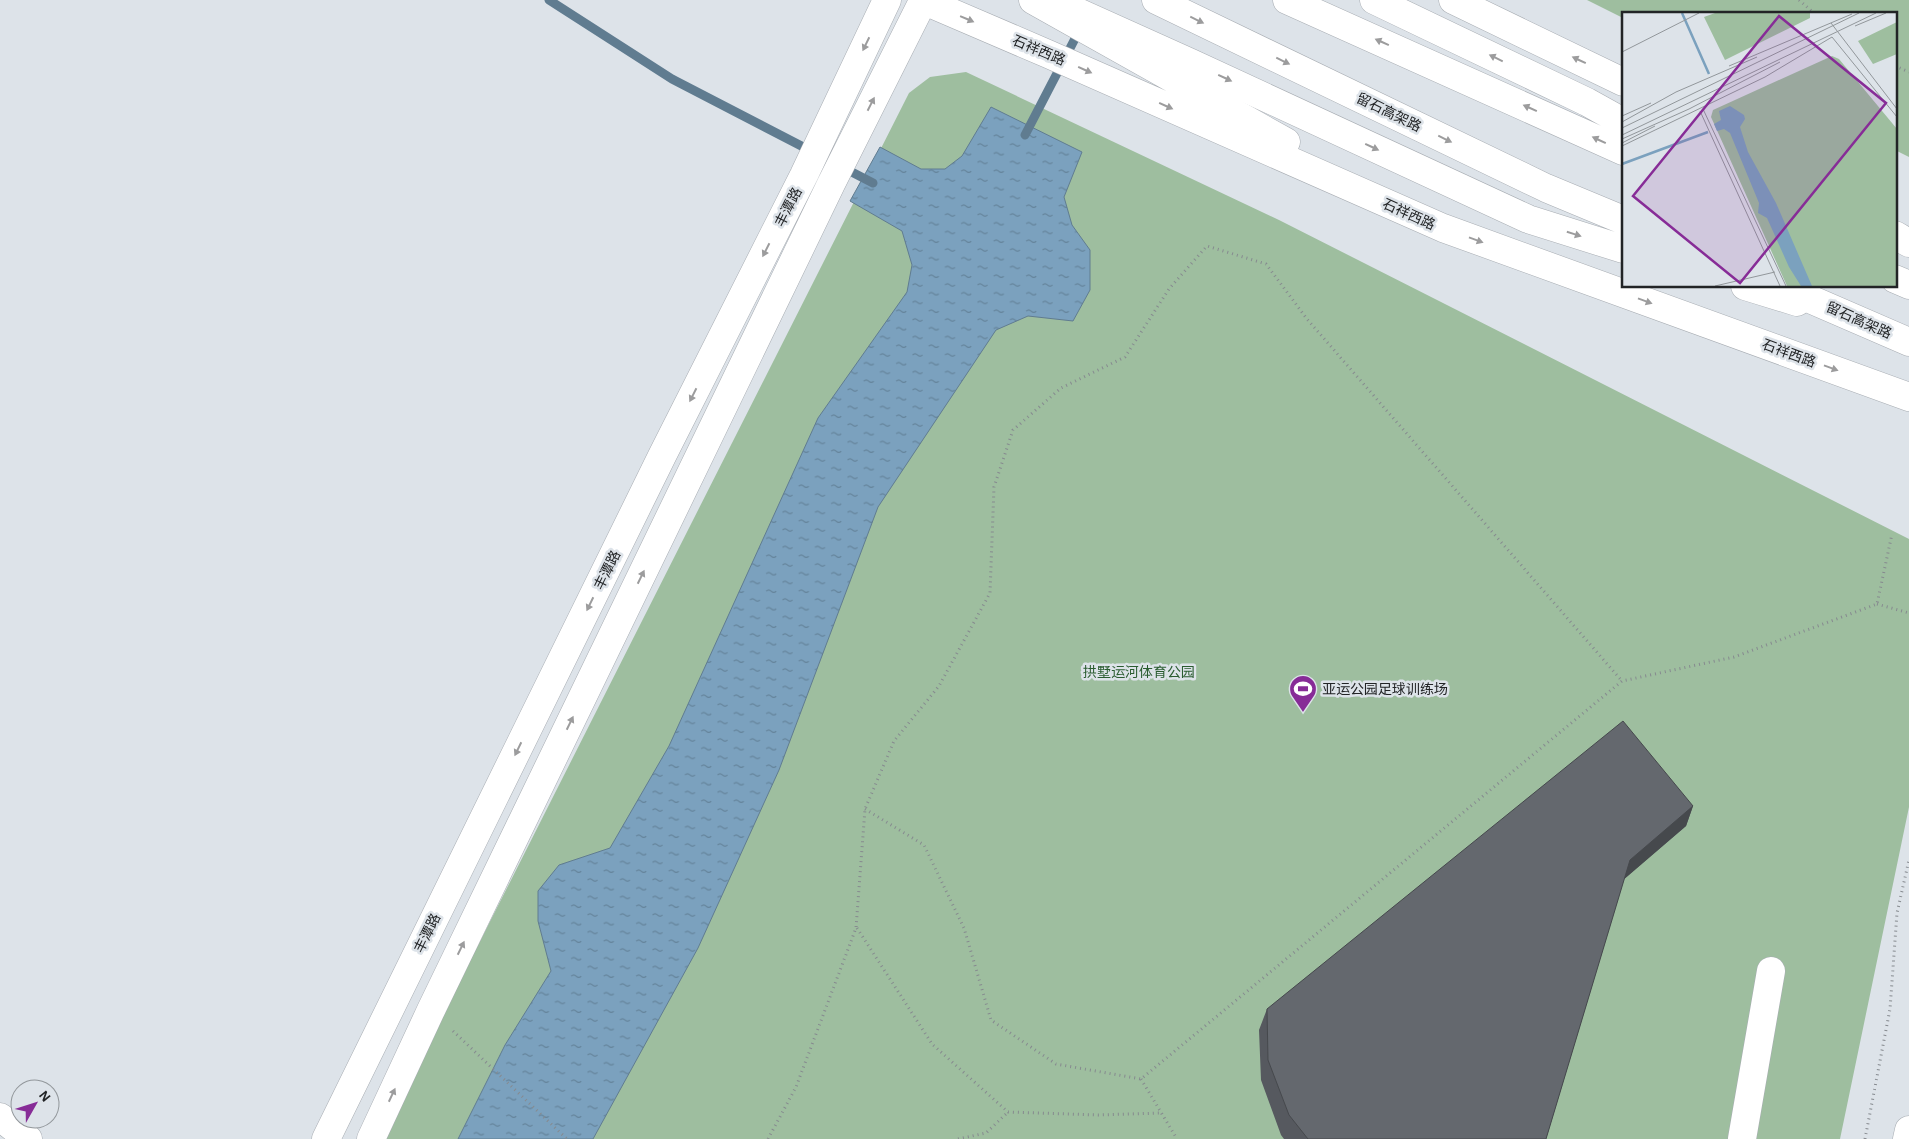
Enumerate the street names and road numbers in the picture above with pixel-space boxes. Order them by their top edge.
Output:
street label: 石祥西路 [1010,33,1068,68]
street label: 留石高架路 [1354,90,1424,135]
street label: 丰潭路 [772,185,805,229]
street label: 石祥西路 [1380,196,1437,233]
street label: 留石高架路 [1824,299,1894,342]
street label: 石祥西路 [1760,337,1818,370]
street label: 丰潭路 [592,548,623,592]
street label: 丰潭路 [412,911,443,955]

